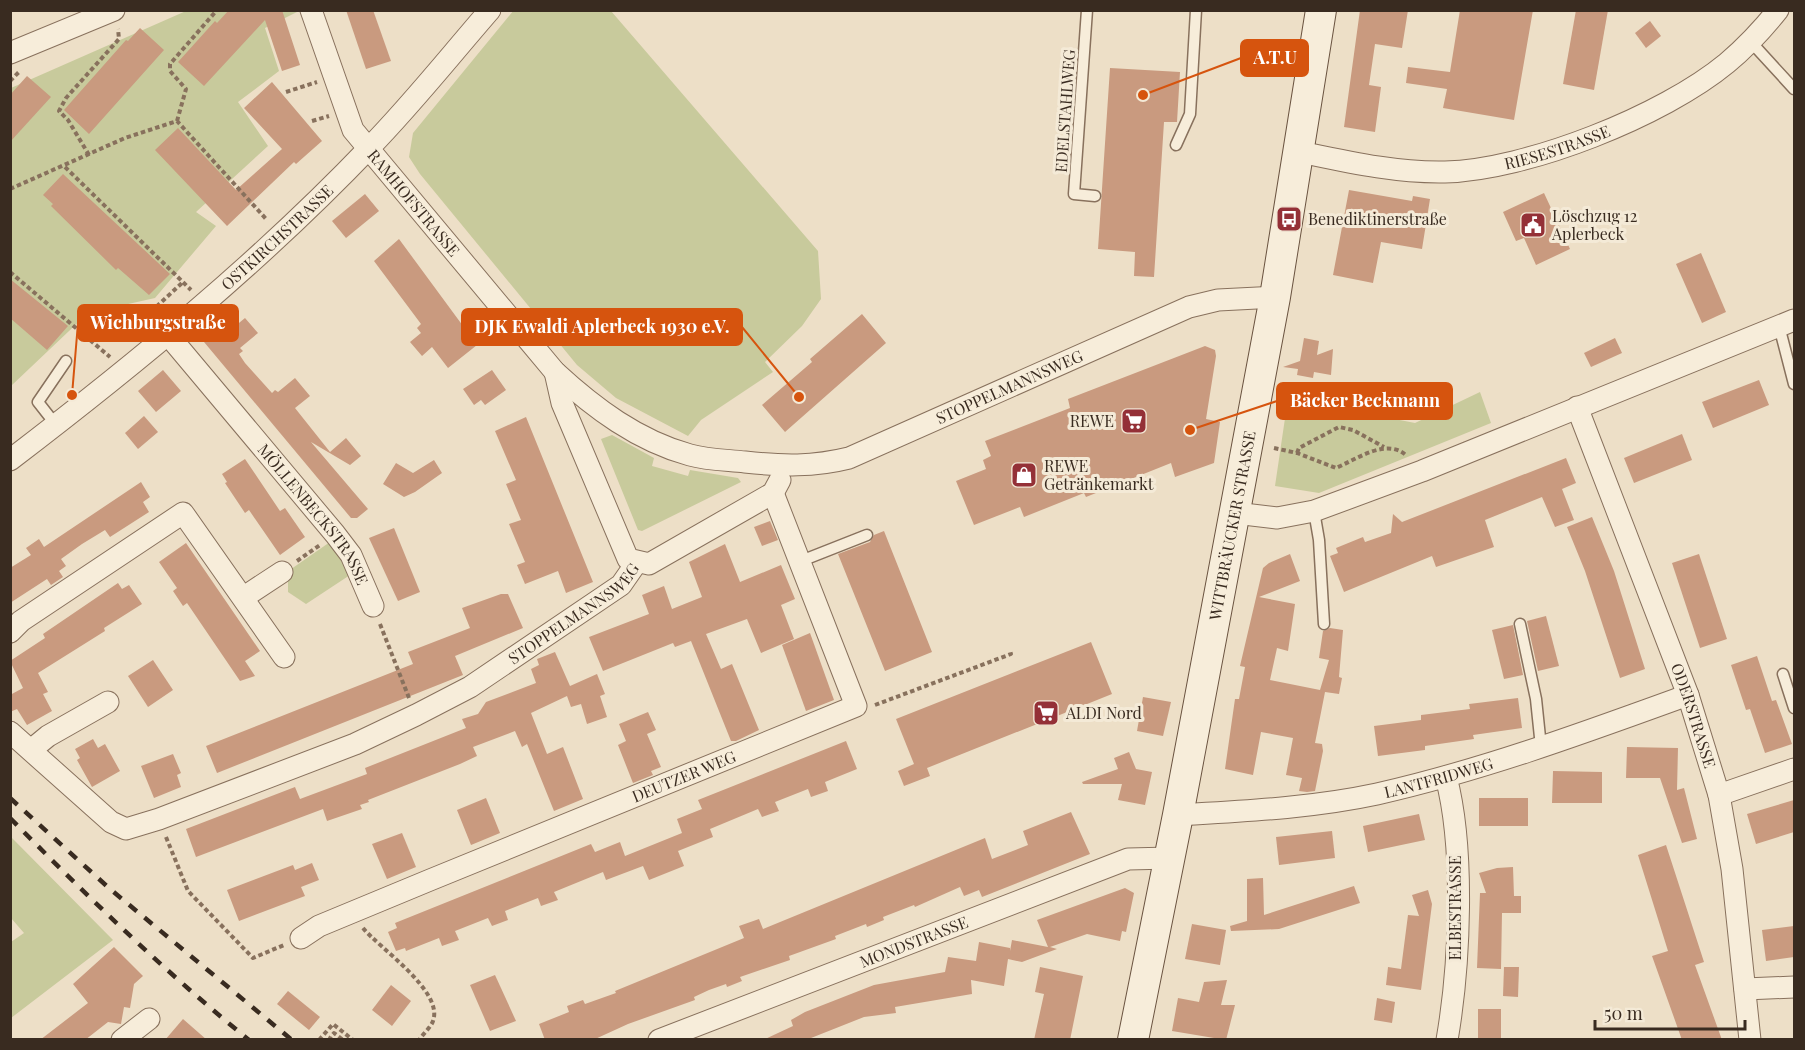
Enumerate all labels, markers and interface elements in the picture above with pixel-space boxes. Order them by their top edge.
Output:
callout: A.T.U [1241,40,1308,76]
text: A.T.U [1252,45,1297,69]
street label: EDELSTAHLWEG [1050,49,1079,173]
street label: RIESESTRASSE [1502,120,1613,174]
street label: RAMHOFSTRASSE [364,145,465,260]
street label: OSTKIRCHSTRASSE [216,179,337,294]
bus stop icon: Benediktinerstraße [1274,204,1304,234]
place label: Löschzug 12 Aplerbeck [1551,205,1637,244]
place label: Benediktinerstraße [1308,208,1447,229]
public building icon: Löschzug 12 Aplerbeck [1518,210,1548,240]
callout: Wichburgstraße [78,305,238,341]
callout: DJK Ewaldi Aplerbeck 1930 e.V. [462,309,742,345]
text: Wichburgstraße [89,310,226,334]
text: DJK Ewaldi Aplerbeck 1930 e.V. [474,314,730,338]
street label: STOPPELMANNSWEG [932,345,1086,428]
callout: Bäcker Beckmann [1277,383,1452,419]
text: Bäcker Beckmann [1290,388,1440,412]
supermarket icon: REWE [1119,406,1149,436]
place label: REWE [1070,410,1114,431]
street label: WITTBRÄUCKER STRASSE [1204,429,1260,623]
street label: MÖLLENBECKSTRASSE [254,439,374,588]
place label: REWE Getränkemarkt [1044,455,1154,494]
shop icon: REWE Getränkemarkt [1009,460,1039,490]
street label: STOPPELMANNSWEG [504,559,643,668]
street label: ODERSTRASSE [1667,660,1721,771]
supermarket icon: ALDI Nord [1031,698,1061,728]
place label: ALDI Nord [1065,702,1142,723]
street label: DEUTZER WEG [629,745,739,806]
street label: LANTFRIDWEG [1382,752,1496,802]
street label: ELBESTRASSE [1444,856,1465,960]
street label: MONDSTRASSE [856,911,971,972]
scale bar [1595,993,1745,1031]
text: 50 m [1604,1001,1643,1025]

